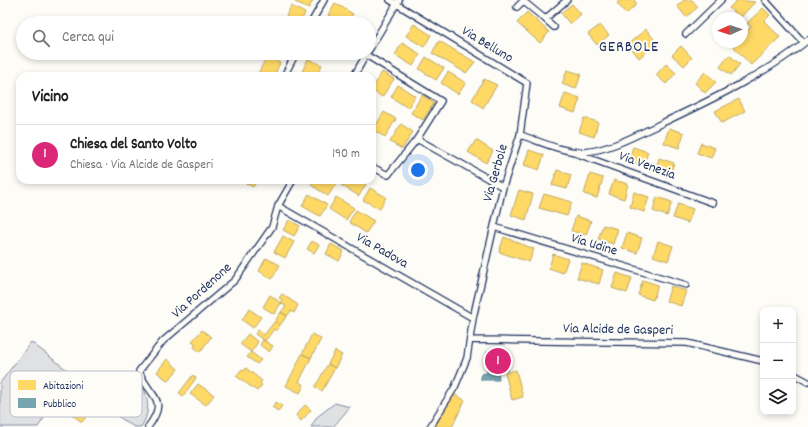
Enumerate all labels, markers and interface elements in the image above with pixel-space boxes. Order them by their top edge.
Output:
north arrow [712,12,748,48]
search box [16,16,376,60]
street label: Via Belluno [457,22,517,68]
icon: search [30,27,52,49]
text: Cerca qui [62,27,114,49]
district label: GERBOLE [599,36,659,59]
text: Vicino [32,86,69,110]
text: Chiesa del Santo Volto [70,134,197,156]
street label: Via Gerbole [478,142,514,204]
text: 1 [44,145,46,164]
text: 190 m [332,145,360,164]
street label: Via Venezia [616,147,679,186]
text: Chiesa · Via Alcide de Gasperi [70,156,213,175]
your location [408,160,428,180]
street label: Via Padova [352,228,412,274]
street label: Via Udine [568,228,620,262]
street label: Via Pordenone [167,259,237,323]
map controls [760,307,796,415]
button: + [760,307,796,343]
street label: Via Alcide de Gasperi [563,319,674,341]
button: − [760,343,796,379]
pin: 1 [485,346,511,376]
legend [10,371,142,417]
text: Abitazioni [43,379,83,395]
button: layers [760,379,796,415]
text: Pubblico [43,397,76,413]

